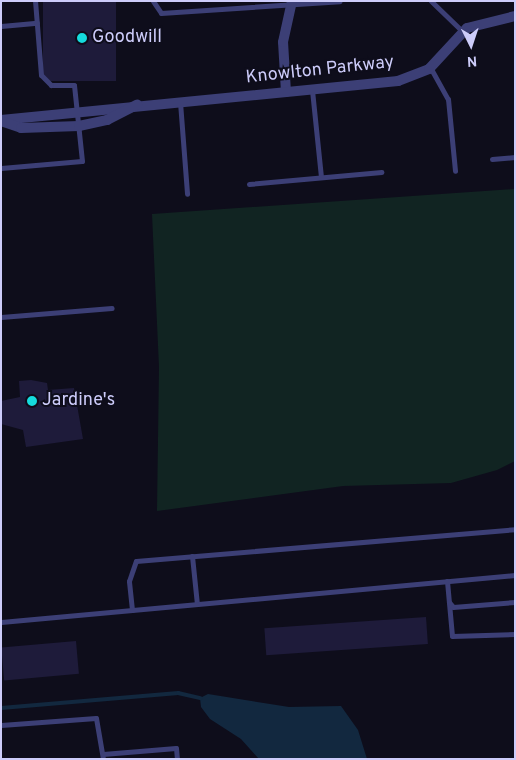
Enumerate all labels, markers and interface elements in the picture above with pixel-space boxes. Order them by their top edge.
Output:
north arrow [446,20,496,70]
place label: Goodwill [92,27,162,49]
marker: Goodwill [76,32,88,44]
street label: Knowlton Parkway [245,52,395,90]
text: N [466,52,478,69]
place label: Jardine's [42,390,115,412]
marker: Jardine's [26,395,38,407]

